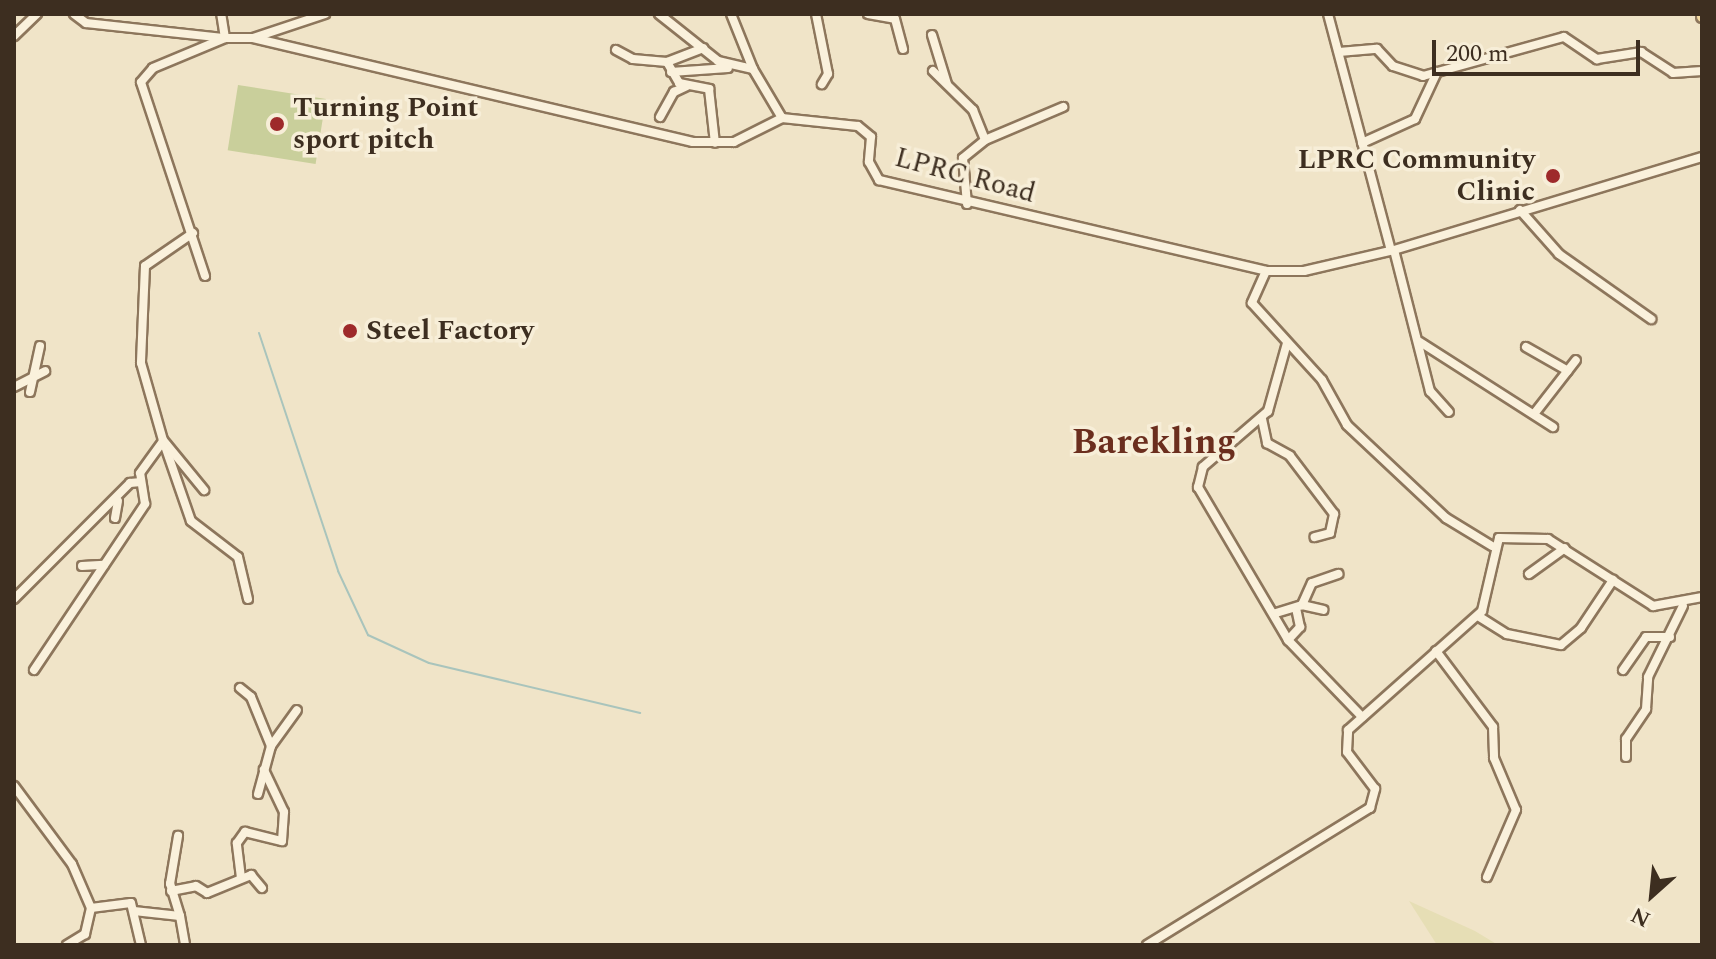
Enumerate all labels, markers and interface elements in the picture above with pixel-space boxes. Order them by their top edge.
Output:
scale bar [1436,24,1644,74]
text: 200 m [1446,36,1509,72]
place label: Turning Point sport pitch [293,91,478,157]
marker: Turning Point sport pitch [268,115,286,133]
street label: LPRC Road [891,141,1039,211]
place label: LPRC Community Clinic [1298,143,1535,209]
marker: LPRC Community Clinic [1542,165,1564,187]
place label: Steel Factory [366,314,534,348]
marker: Steel Factory [341,322,359,340]
district label: Barekling [1072,421,1236,465]
north arrow [1612,855,1692,935]
text: N [1625,898,1656,936]

